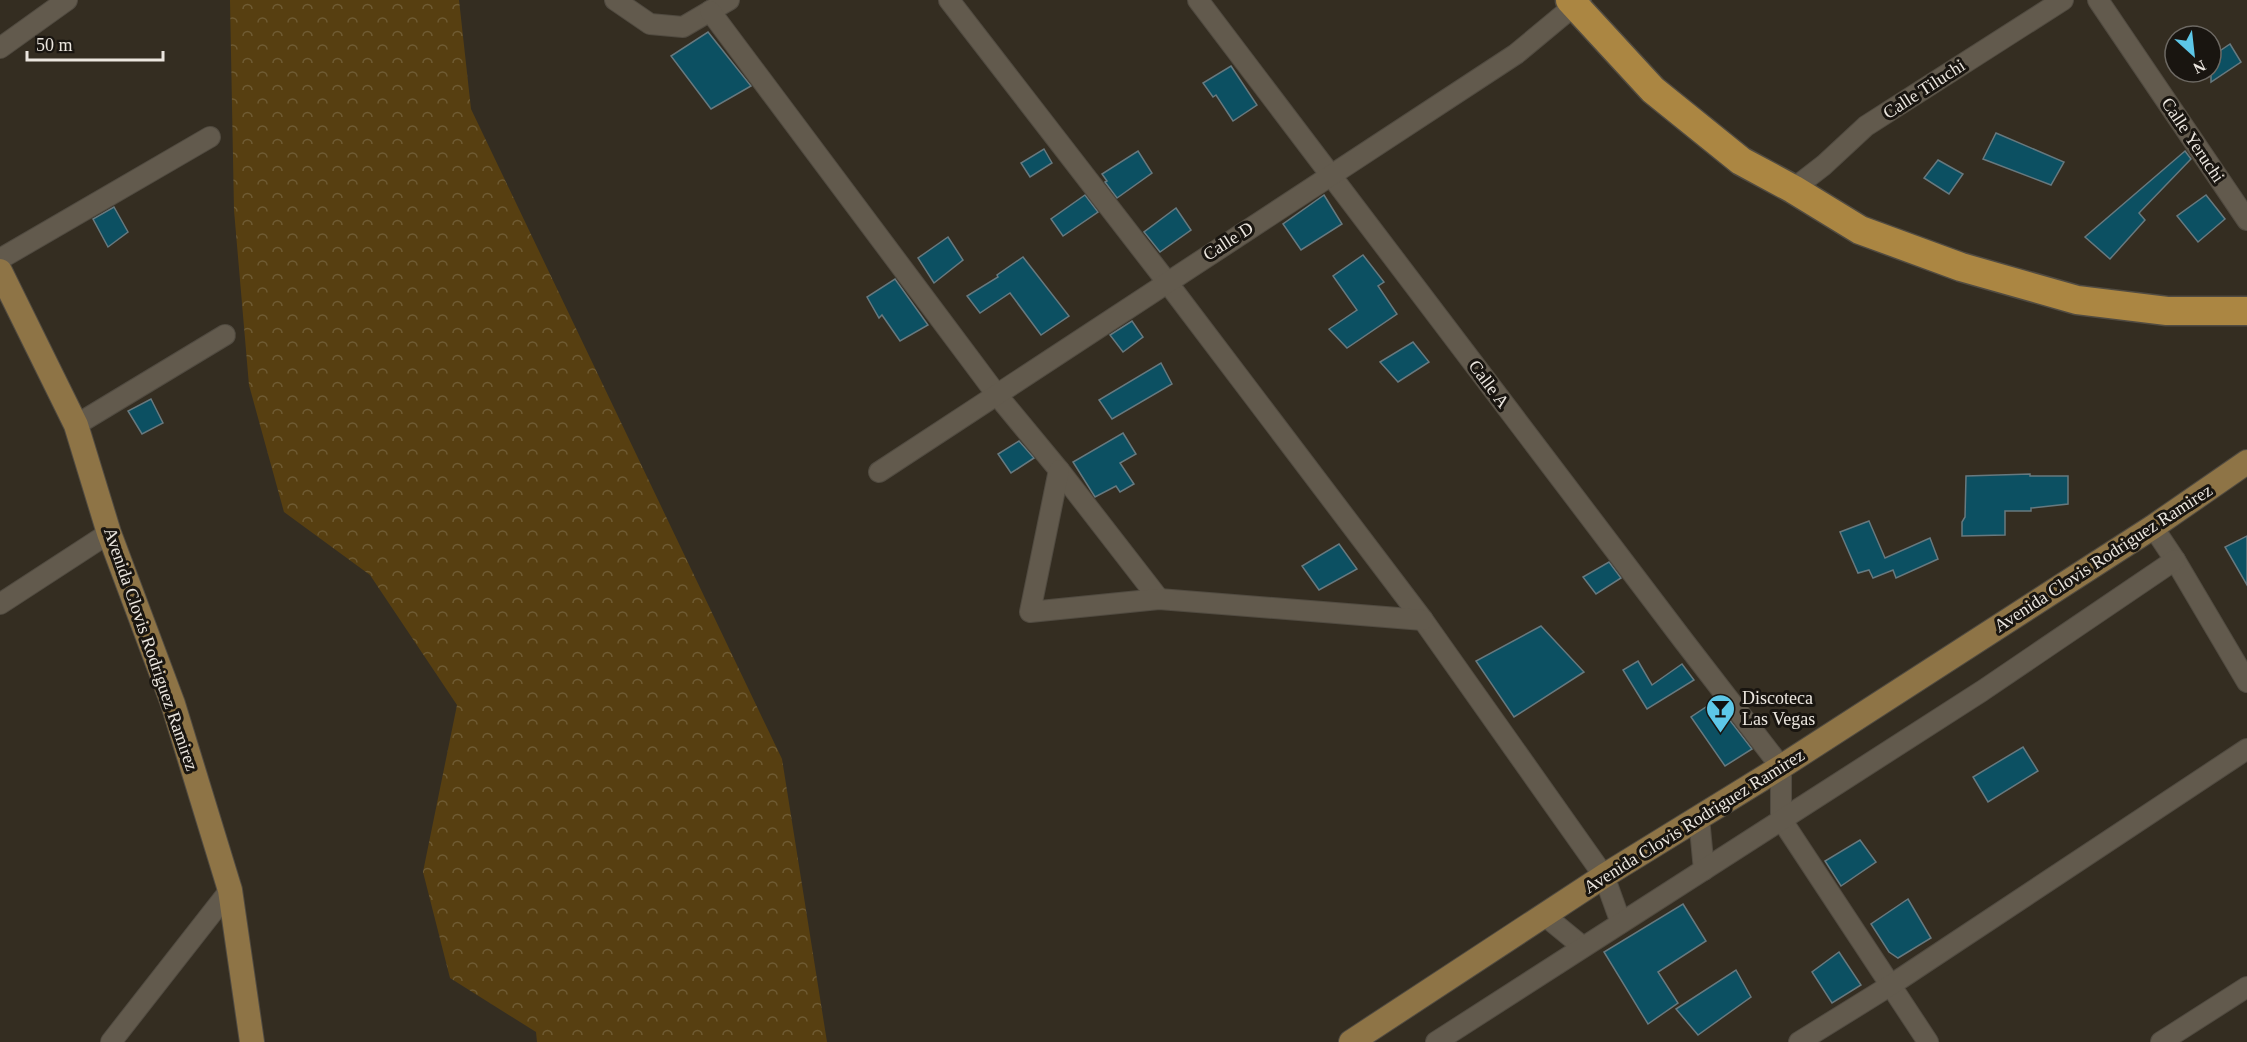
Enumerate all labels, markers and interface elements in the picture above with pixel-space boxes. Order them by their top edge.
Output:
scale bar [27,24,164,62]
north arrow [2163,24,2223,84]
text: 50 m [36,35,73,55]
street label: Calle Tiluchi [1879,55,1969,123]
text: N [2190,57,2209,77]
street label: Calle Yeruchi [2157,94,2229,186]
street label: Calle D [1199,217,1257,265]
street label: Calle A [1465,356,1513,412]
street label: Avenida Clovis Rodriguez Ramirez [1990,480,2216,636]
street label: Avenida Clovis Rodriguez Ramirez [100,525,202,773]
place label: Discoteca Las Vegas [1742,688,1815,729]
bar icon: Discoteca Las Vegas [1705,692,1737,734]
street label: Avenida Clovis Rodriguez Ramirez [1580,745,1808,897]

